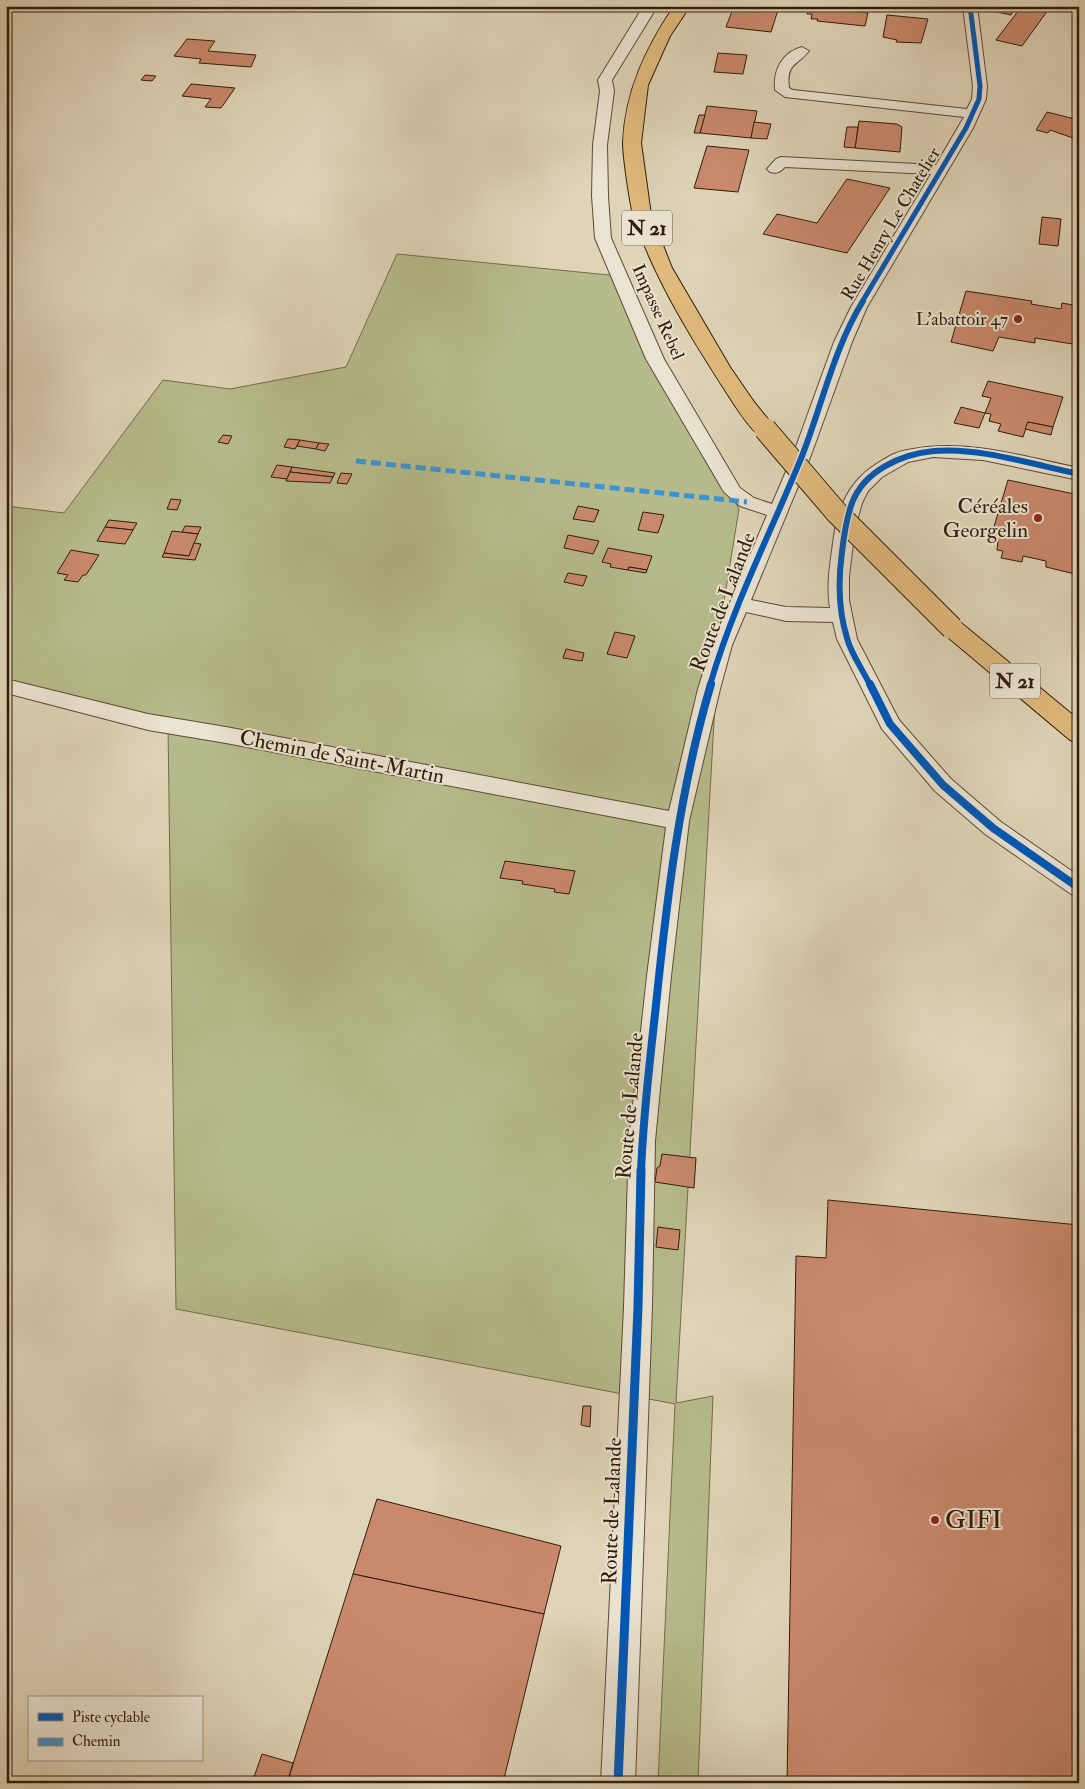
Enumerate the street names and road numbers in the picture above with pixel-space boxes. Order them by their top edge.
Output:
street label: Rue Henry Le Chatelier [836,143,946,305]
road number: N 21 [622,210,672,246]
street label: Impasse Rebel [627,260,690,364]
street label: Route de Lalande [684,528,762,675]
road number: N 21 [990,664,1040,698]
street label: Chemin de Saint-Martin [237,724,447,790]
street label: Route de Lalande [610,1031,650,1180]
street label: Route de Lalande [596,1437,628,1585]

